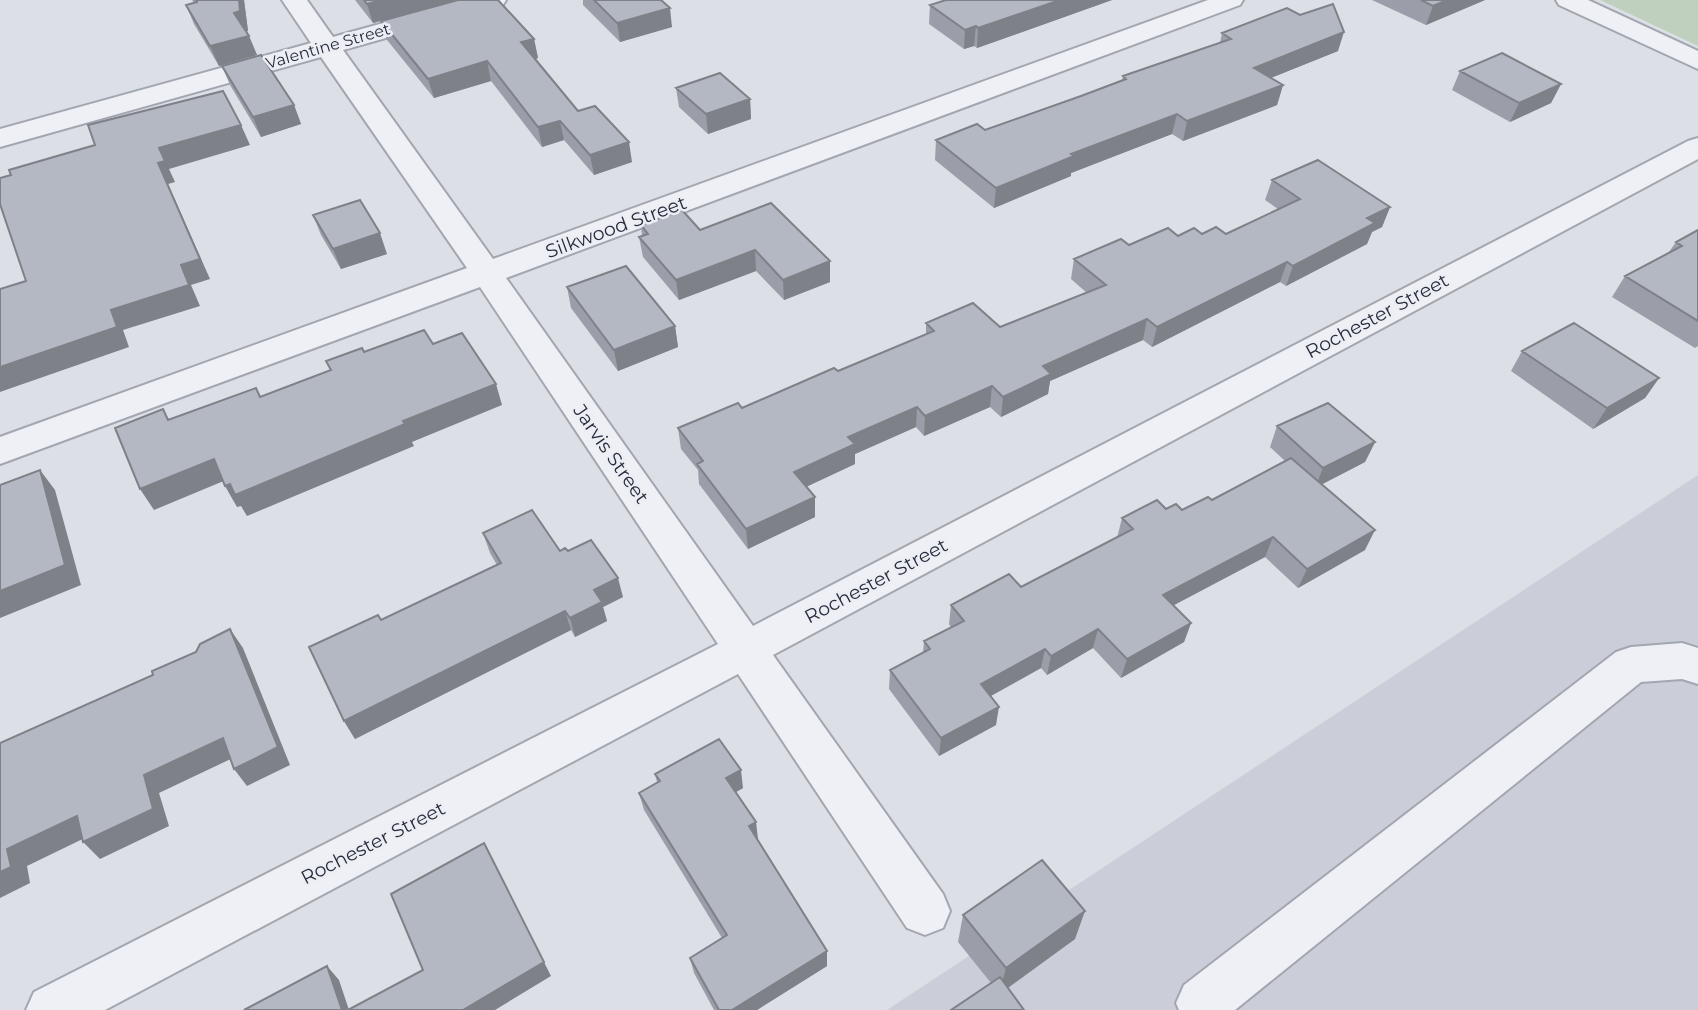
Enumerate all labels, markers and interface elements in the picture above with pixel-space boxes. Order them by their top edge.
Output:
street label: Valentine Street [264,19,393,73]
street label: Silkwood Street [542,191,690,263]
street label: Rochester Street [1302,268,1453,363]
street label: Jarvis Street [568,399,654,508]
street label: Rochester Street [801,533,952,628]
street label: Rochester Street [297,797,449,889]

